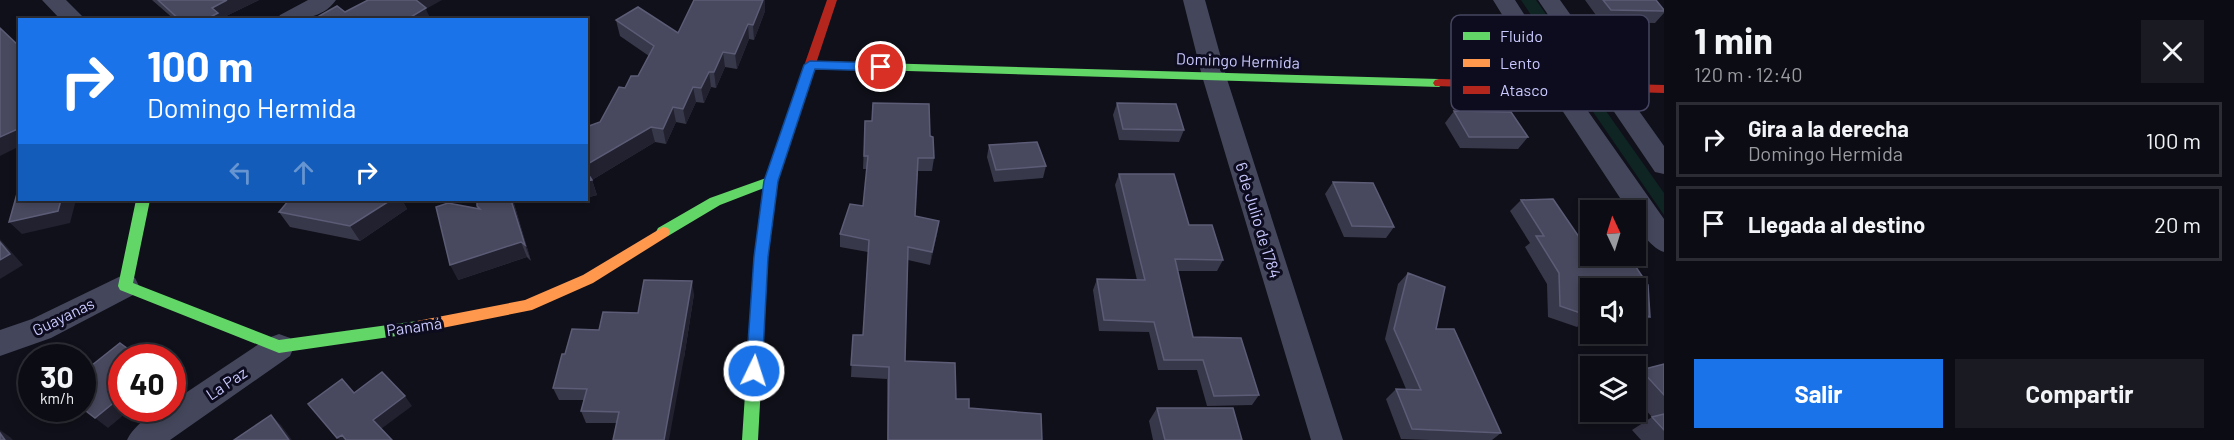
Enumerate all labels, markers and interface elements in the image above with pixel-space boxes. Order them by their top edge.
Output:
legend [1451,15,1649,111]
text: 1 min [1694,18,1773,61]
button: close [2141,20,2204,83]
text: Fluido [1500,26,1543,45]
text: 100 m [147,40,253,90]
pin [855,41,906,92]
icon: right [48,42,126,120]
street label: Domingo Hermida [1176,48,1300,72]
icon: arrive [864,50,897,83]
text: Lento [1500,53,1541,72]
text: 120 m · 12:40 [1694,62,1803,86]
text: Atasco [1500,80,1548,99]
text: Domingo Hermida [147,91,356,123]
text: Gira a la derecha [1748,115,1909,141]
icon: right [1697,123,1730,156]
text: 100 m [2146,127,2201,153]
text: Domingo Hermida [1748,141,1903,165]
icon: left [224,156,257,189]
icon: ahead [287,156,320,189]
icon: right [350,156,383,189]
street label: 6 de Julio de 1784 [1232,160,1286,280]
north arrow [1580,200,1646,266]
map controls [1580,200,1646,422]
icon: arrive [1697,207,1730,240]
text: Llegada al destino [1748,211,1925,237]
text: 20 m [2154,211,2201,237]
button: sound [1580,278,1646,344]
street label: Guayanas [29,293,97,339]
street label: Panamá [385,313,443,339]
position arrow [722,339,786,403]
speed limit sign: 40 [108,344,186,422]
button: layers [1580,356,1646,422]
text: 30 [40,358,74,394]
button: Salir [1694,359,1943,428]
button: Compartir [1955,359,2204,428]
street label: La Paz [202,362,250,404]
text: km/h [40,389,74,407]

